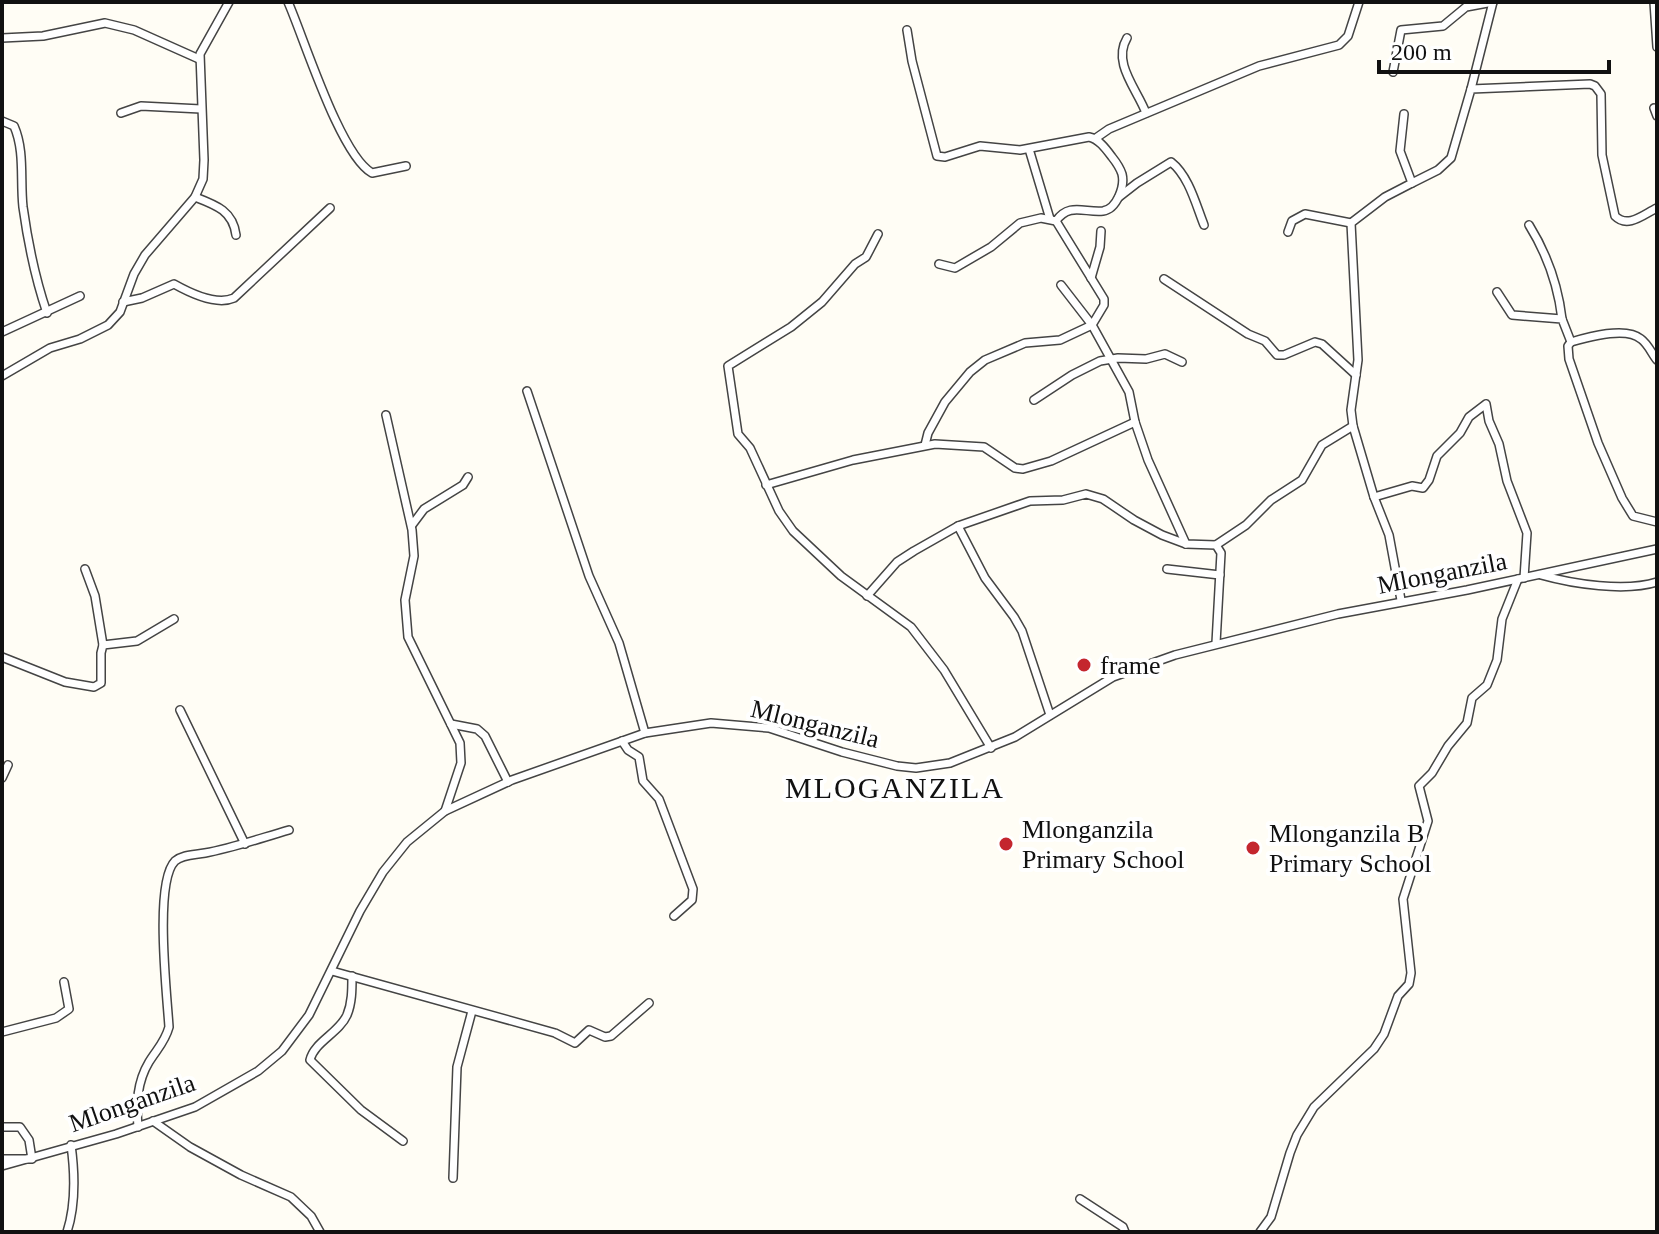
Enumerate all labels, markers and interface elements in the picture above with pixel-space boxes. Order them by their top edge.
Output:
scale bar [1379,24,1609,74]
text: 200 m [1391,39,1452,65]
street label: Mlonganzila [1375,546,1510,600]
place label: frame [1100,651,1161,680]
marker: frame [1075,656,1093,674]
street label: Mlonganzila [748,694,883,754]
district label: MLOGANZILA [785,771,1005,804]
place label: Mlonganzila Primary School [1022,815,1185,874]
place label: Mlonganzila B Primary School [1269,819,1432,878]
marker: Mlonganzila Primary School [997,835,1015,853]
marker: Mlonganzila B Primary School [1244,839,1262,857]
street label: Mlonganzila [65,1068,199,1138]

